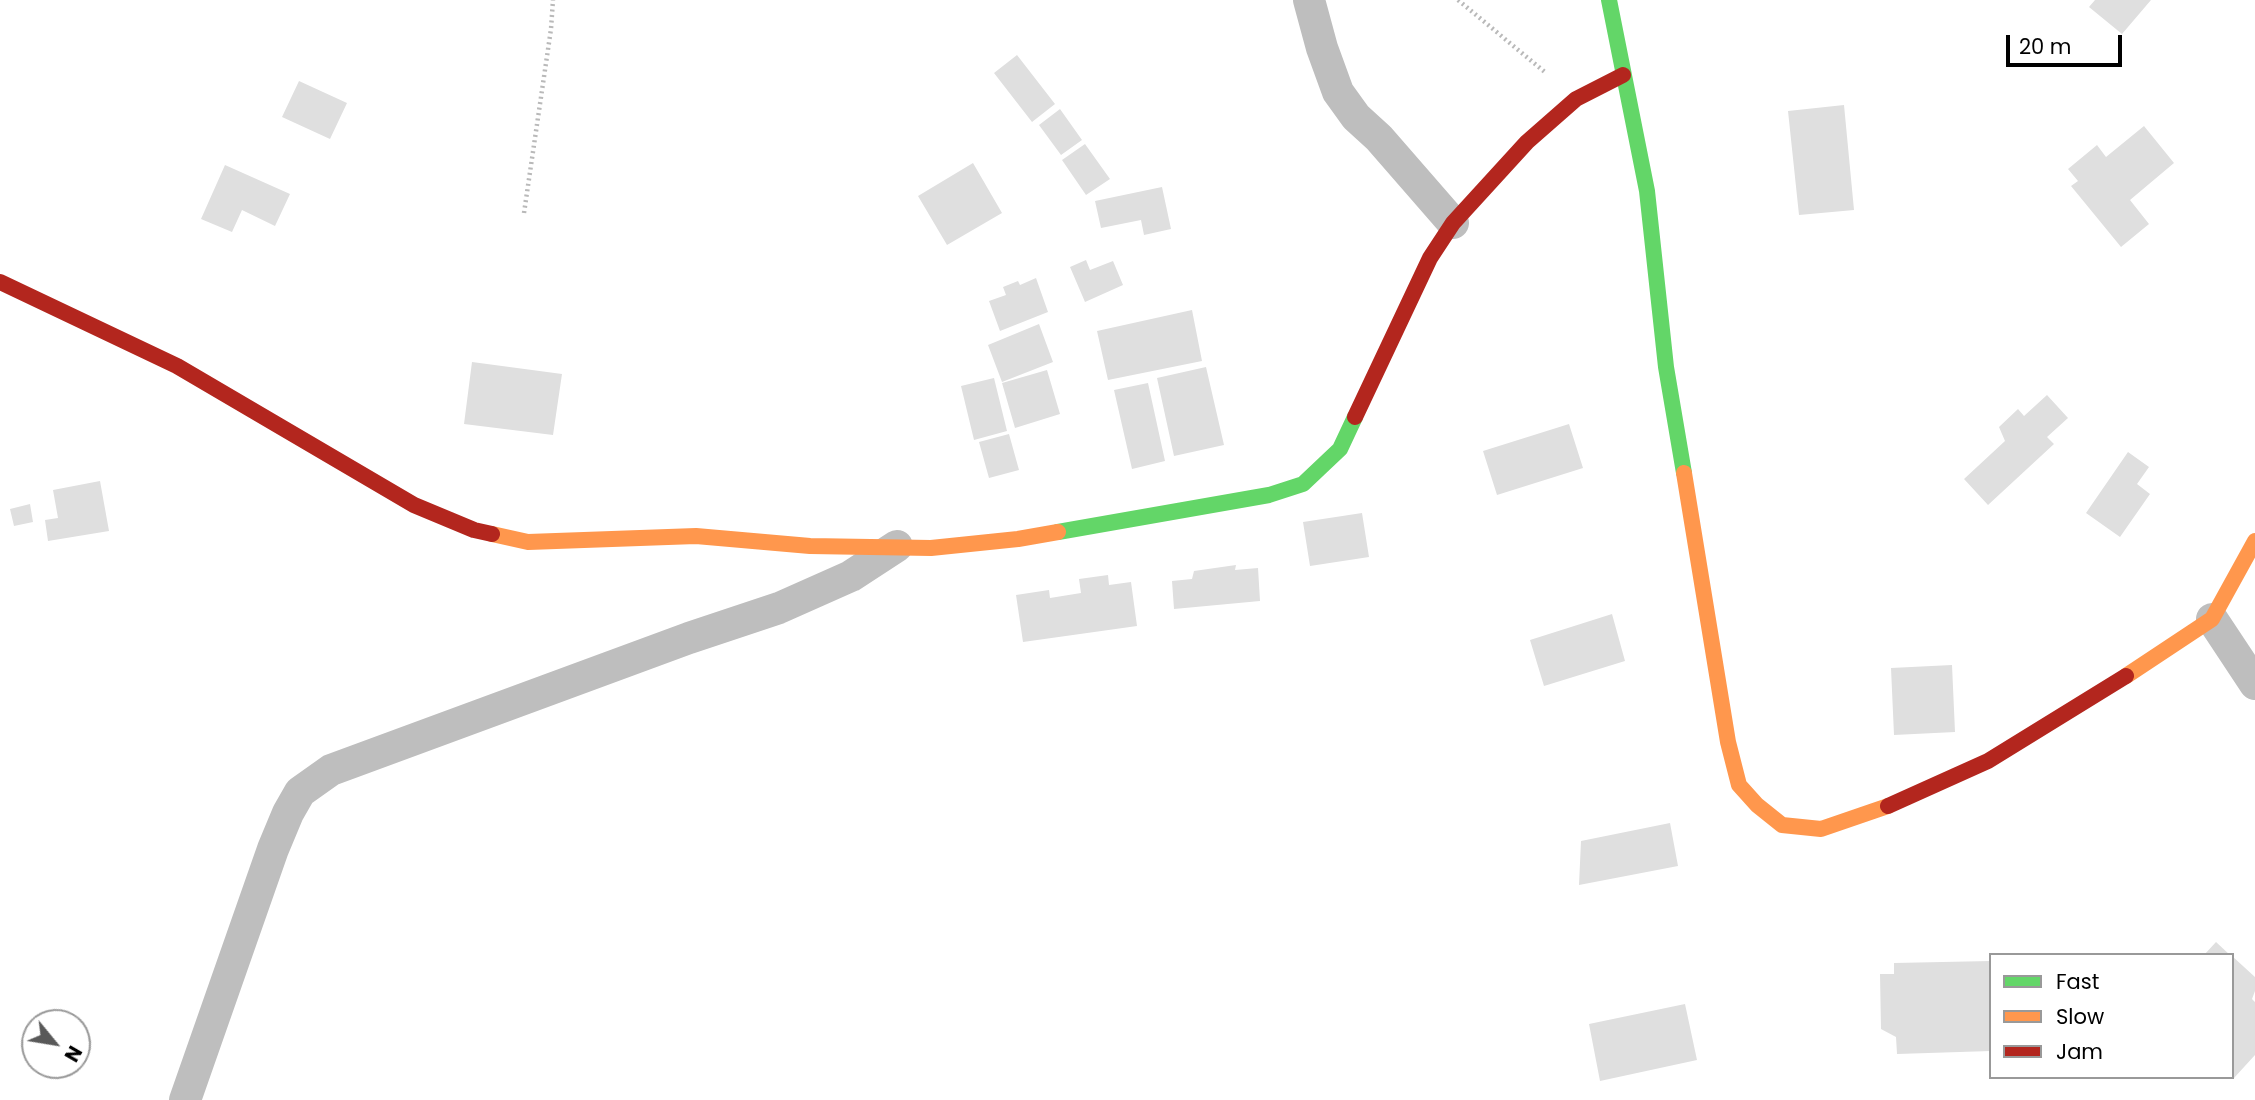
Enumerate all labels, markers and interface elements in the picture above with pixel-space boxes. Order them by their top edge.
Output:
scale bar [2010,21,2126,65]
text: 20 m [2019,32,2072,61]
legend [1989,953,2234,1079]
text: Fast [2056,967,2099,996]
text: Slow [2056,1002,2104,1031]
north arrow [21,1009,91,1079]
text: Jam [2056,1037,2103,1066]
text: N [58,1041,88,1067]

